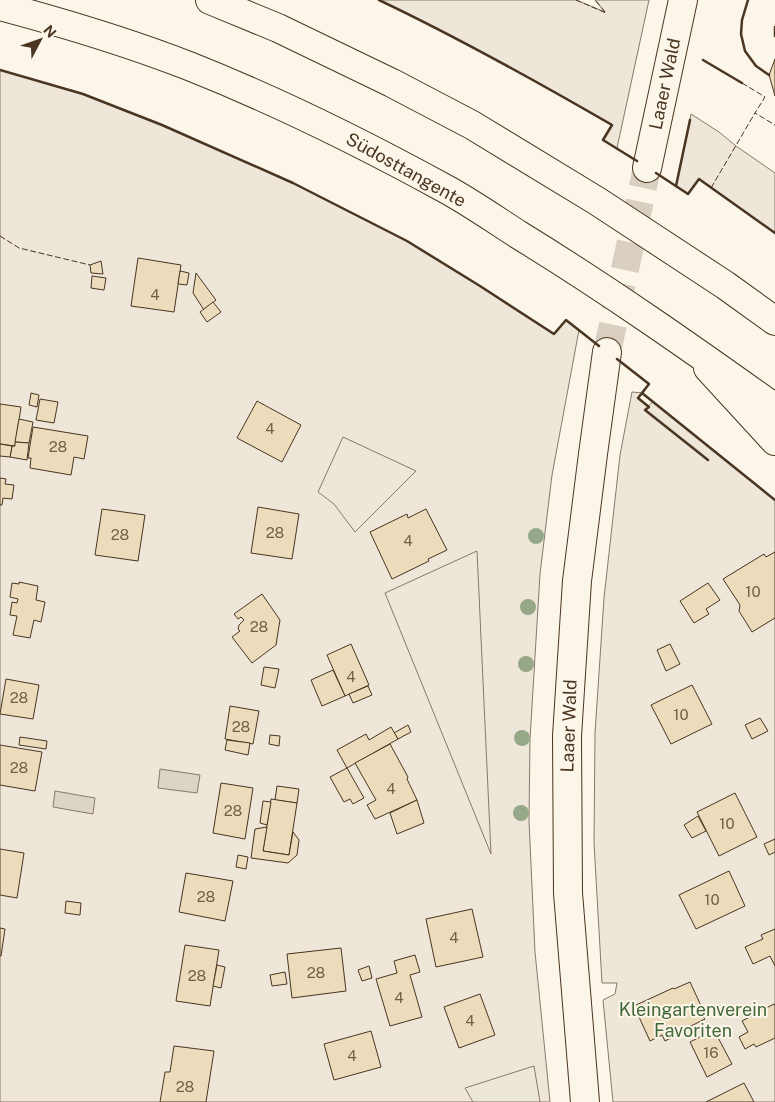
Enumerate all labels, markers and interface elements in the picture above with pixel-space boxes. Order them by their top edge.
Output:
north arrow [15,15,65,65]
text: N [40,22,59,41]
street label: Laaer Wald [645,36,684,132]
street label: Südosttangente [343,128,470,211]
house number: 4 [150,286,160,303]
house number: 4 [265,420,275,437]
house number: 28 [49,438,67,455]
house number: 28 [266,524,284,541]
house number: 28 [111,526,129,543]
house number: 4 [403,532,413,549]
house number: 10 [745,583,761,600]
house number: 28 [250,618,268,635]
house number: 4 [346,668,356,685]
street label: Laaer Wald [556,679,581,773]
house number: 28 [10,689,28,706]
house number: 10 [673,706,689,723]
house number: 28 [232,718,250,735]
house number: 28 [10,759,28,776]
house number: 4 [386,780,396,797]
house number: 28 [224,802,242,819]
house number: 10 [719,815,735,832]
house number: 28 [197,888,215,905]
house number: 10 [704,891,720,908]
house number: 4 [449,929,459,946]
house number: 28 [307,964,325,981]
house number: 28 [188,967,206,984]
house number: 4 [394,989,404,1006]
park label: Kleingartenverein Favoriten [619,999,767,1041]
house number: 4 [465,1012,475,1029]
house number: 16 [703,1044,719,1061]
house number: 4 [347,1047,357,1064]
house number: 28 [176,1078,194,1095]

